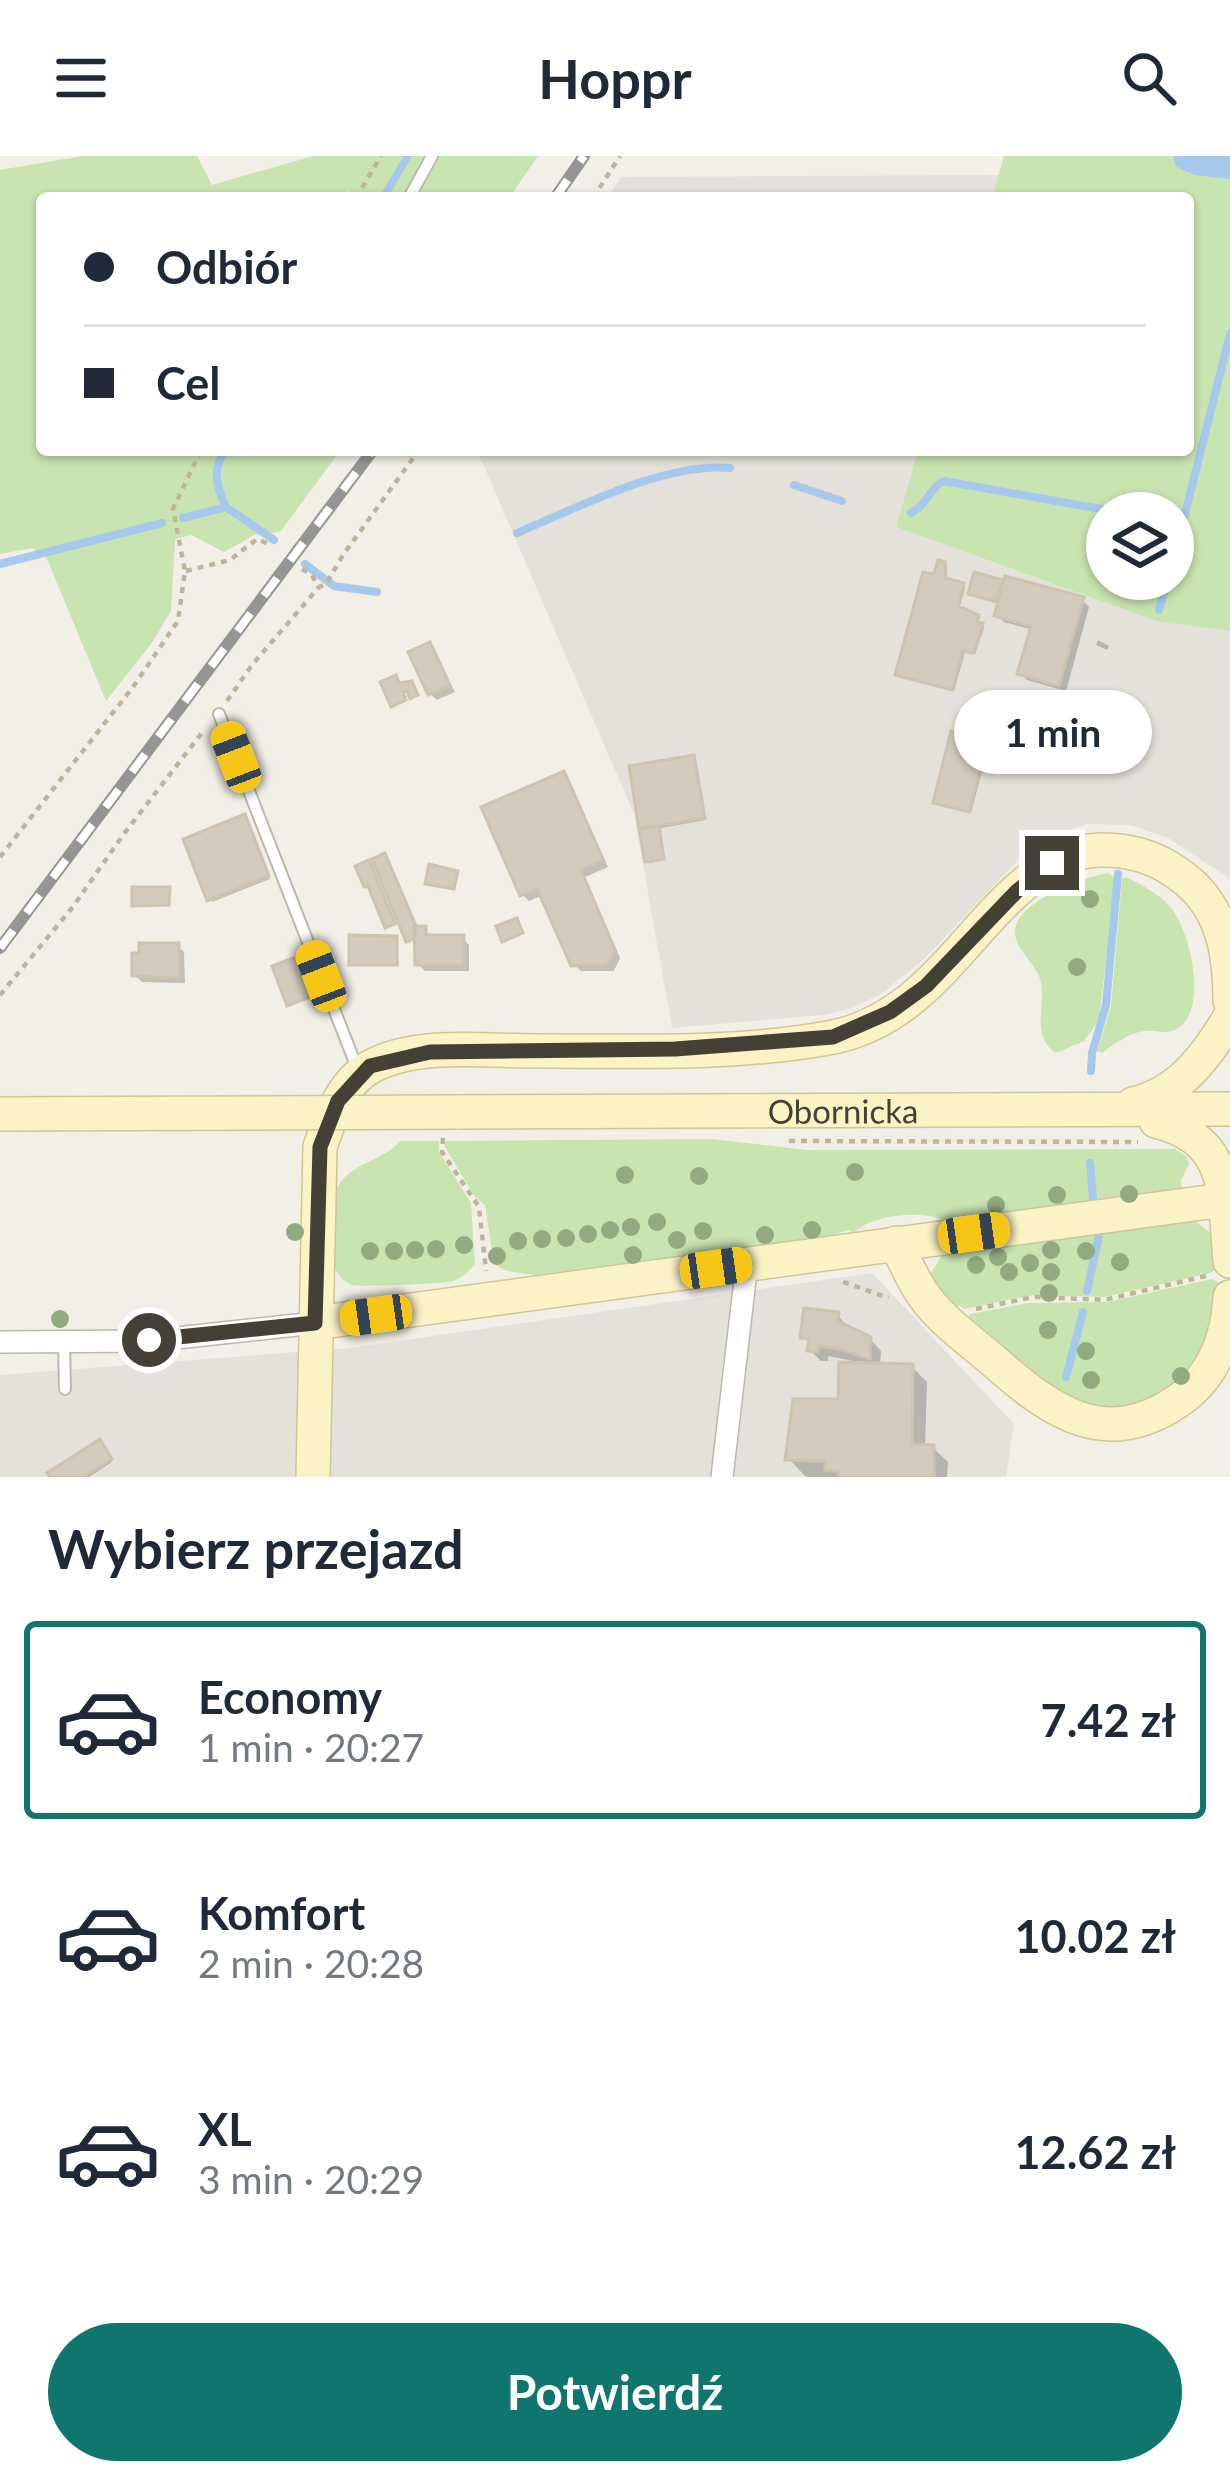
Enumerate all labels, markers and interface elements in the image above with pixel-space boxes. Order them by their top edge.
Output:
icon: menu [48,45,114,111]
icon: search [1116,45,1182,111]
text: Hoppr [538,46,692,111]
text: Odbiór [156,240,297,294]
text: Cel [156,356,221,410]
map controls [1086,492,1194,600]
button: layers [1086,492,1194,600]
callout: 1 min [953,689,1151,773]
text: 1 min [1005,709,1101,755]
car [206,717,266,797]
route end [1025,836,1079,890]
car [291,936,351,1016]
street label: Obornicka [768,1090,918,1131]
car [936,1210,1012,1256]
car [678,1245,754,1291]
car [338,1292,414,1338]
route start [122,1313,176,1367]
text: Wybierz przejazd [48,1516,464,1581]
icon: car [54,1666,162,1774]
text: Economy [198,1670,382,1724]
text: 7.42 zł [1041,1693,1176,1747]
text: 1 min · 20:27 [198,1724,424,1770]
icon: car [54,1882,162,1990]
text: Komfort [198,1886,365,1940]
text: 10.02 zł [1014,1909,1176,1963]
text: 2 min · 20:28 [198,1940,424,1986]
icon: car [54,2098,162,2206]
text: XL [198,2102,252,2156]
text: 12.62 zł [1014,2125,1176,2179]
text: 3 min · 20:29 [198,2156,424,2202]
button: Potwierdź [48,2323,1182,2461]

